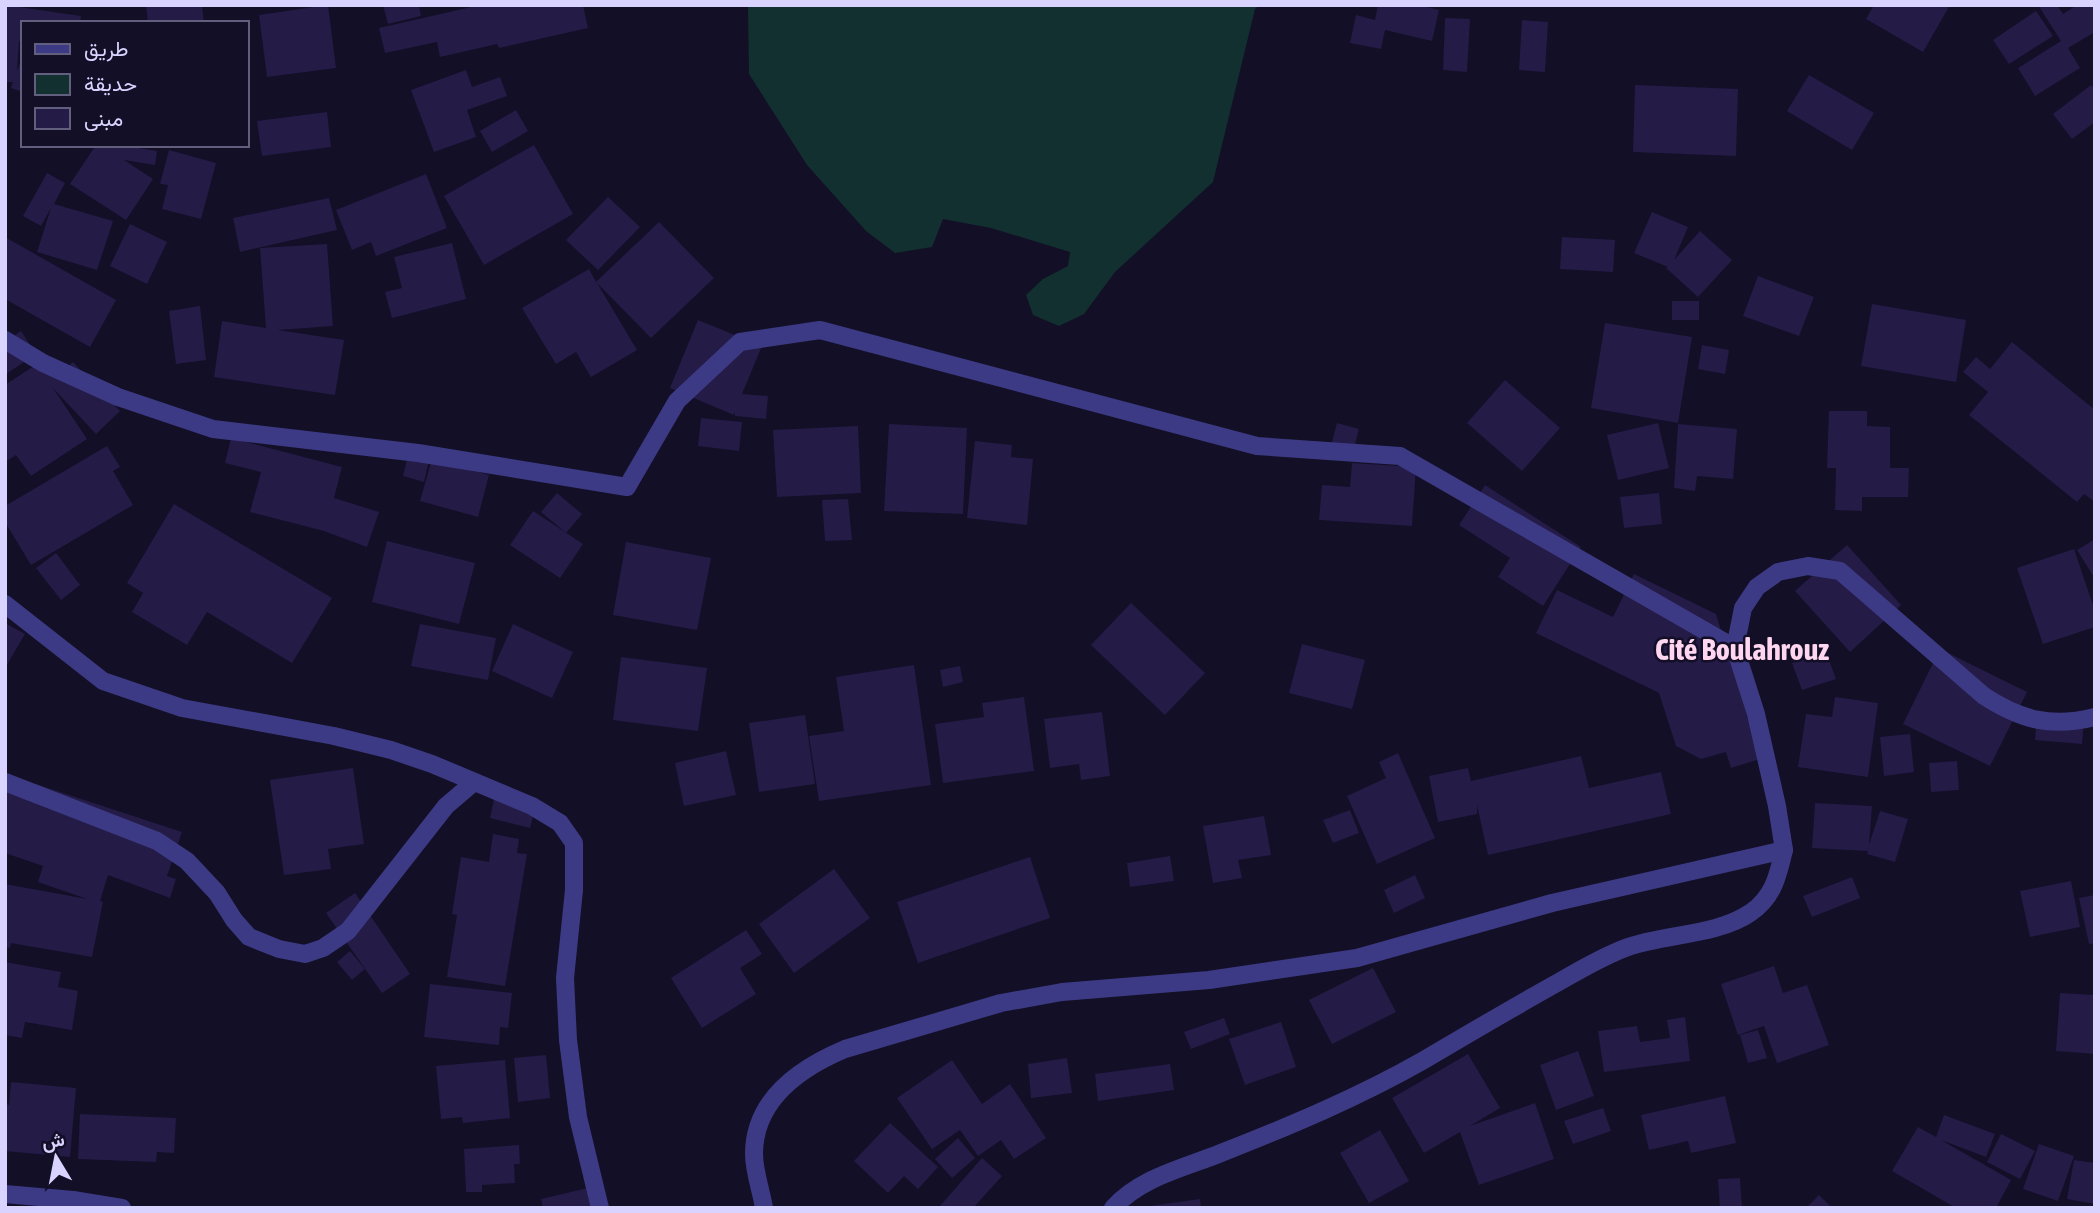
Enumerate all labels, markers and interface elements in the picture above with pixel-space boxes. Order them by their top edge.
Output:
legend [21,21,248,147]
text: طريق [84,36,129,62]
text: حديقة [84,71,137,96]
text: مبنى [84,106,123,131]
district label: Cité Boulahrouz [1655,632,1829,666]
north arrow [21,1122,91,1192]
text: ش [40,1127,67,1154]

